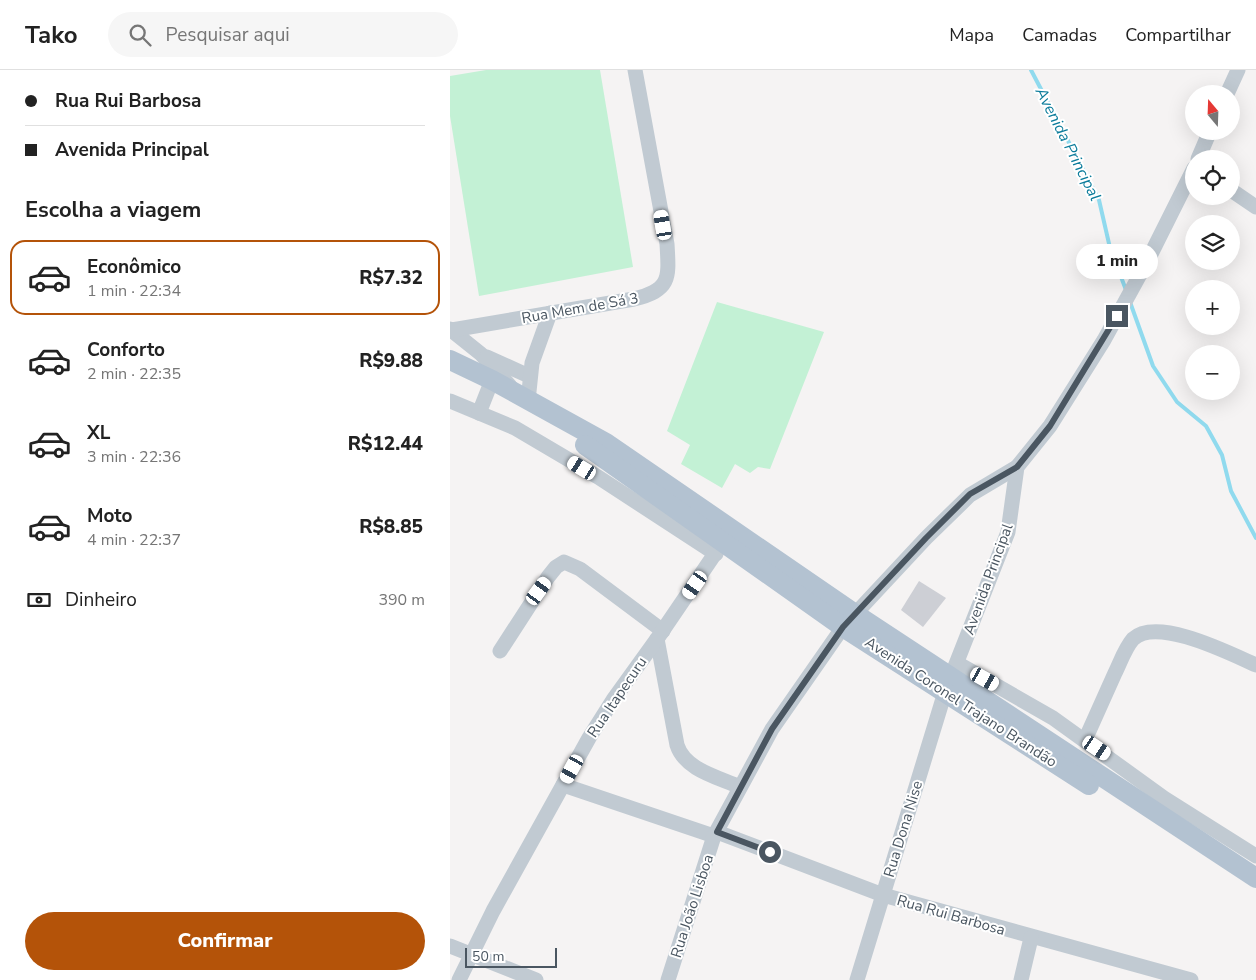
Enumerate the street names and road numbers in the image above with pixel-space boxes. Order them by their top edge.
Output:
street label: Rua Mem de Sá 3 [520,288,640,328]
street label: Avenida Principal [959,520,1018,637]
street label: Avenida Coronel Trajano Brandão [861,632,1061,772]
street label: Rua Itapecuru [583,653,651,741]
street label: Rua Dona Nise [879,778,927,880]
street label: Rua João Lisboa [666,852,718,960]
street label: Rua Rui Barbosa [895,890,1007,940]

